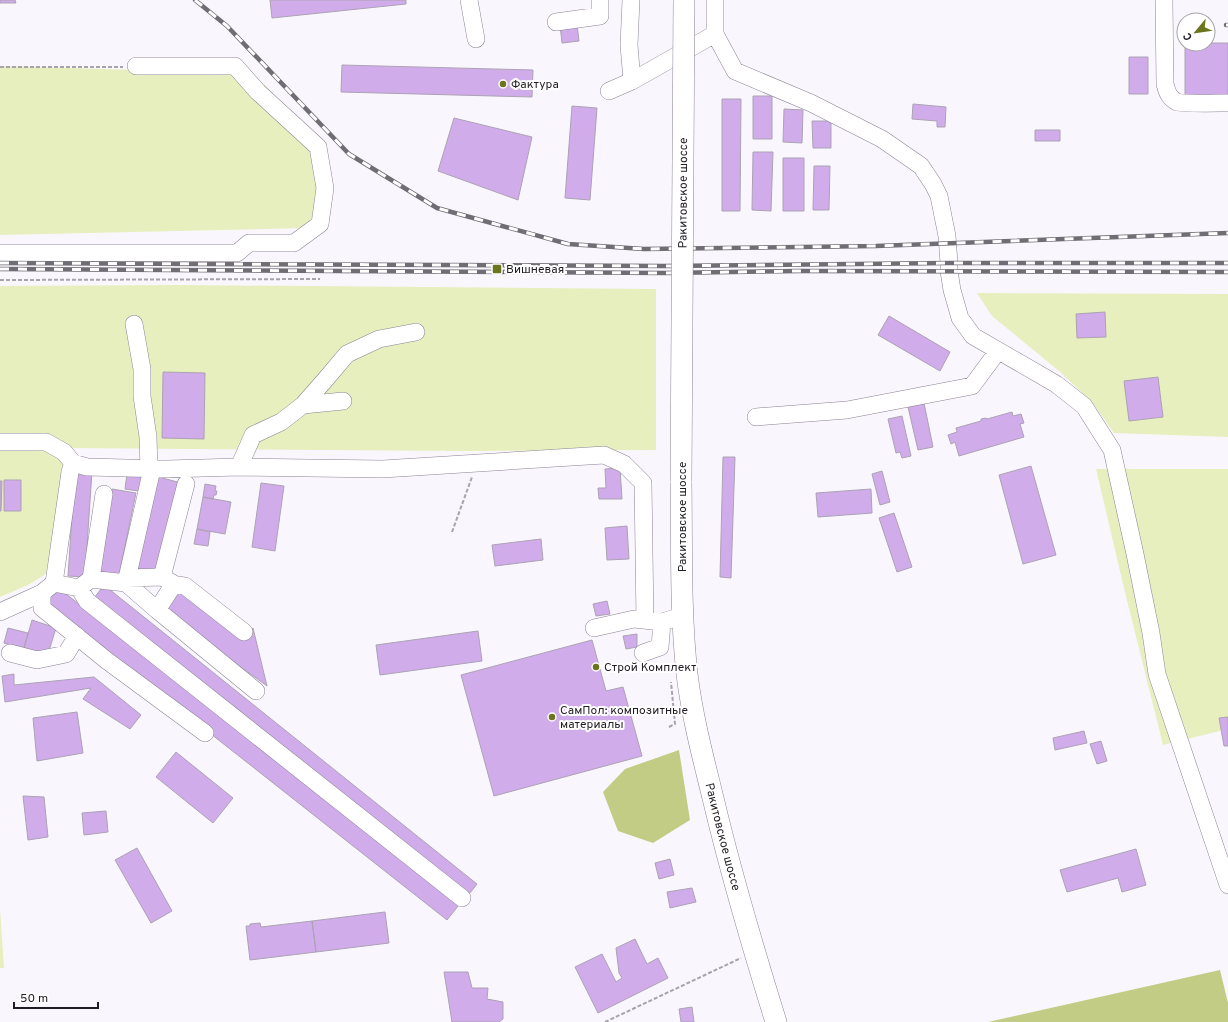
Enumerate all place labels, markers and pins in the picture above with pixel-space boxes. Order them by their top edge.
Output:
place label: Фактура [511,77,559,93]
marker: Фактура [498,79,508,89]
place label: Вишневая [506,262,564,278]
marker: Вишневая [491,263,503,275]
place label: Строй Комплект [604,660,697,676]
marker: Строй Комплект [591,662,601,672]
place label: СамПол: композитные материалы [560,703,688,733]
marker: СамПол: композитные материалы [547,712,557,722]

